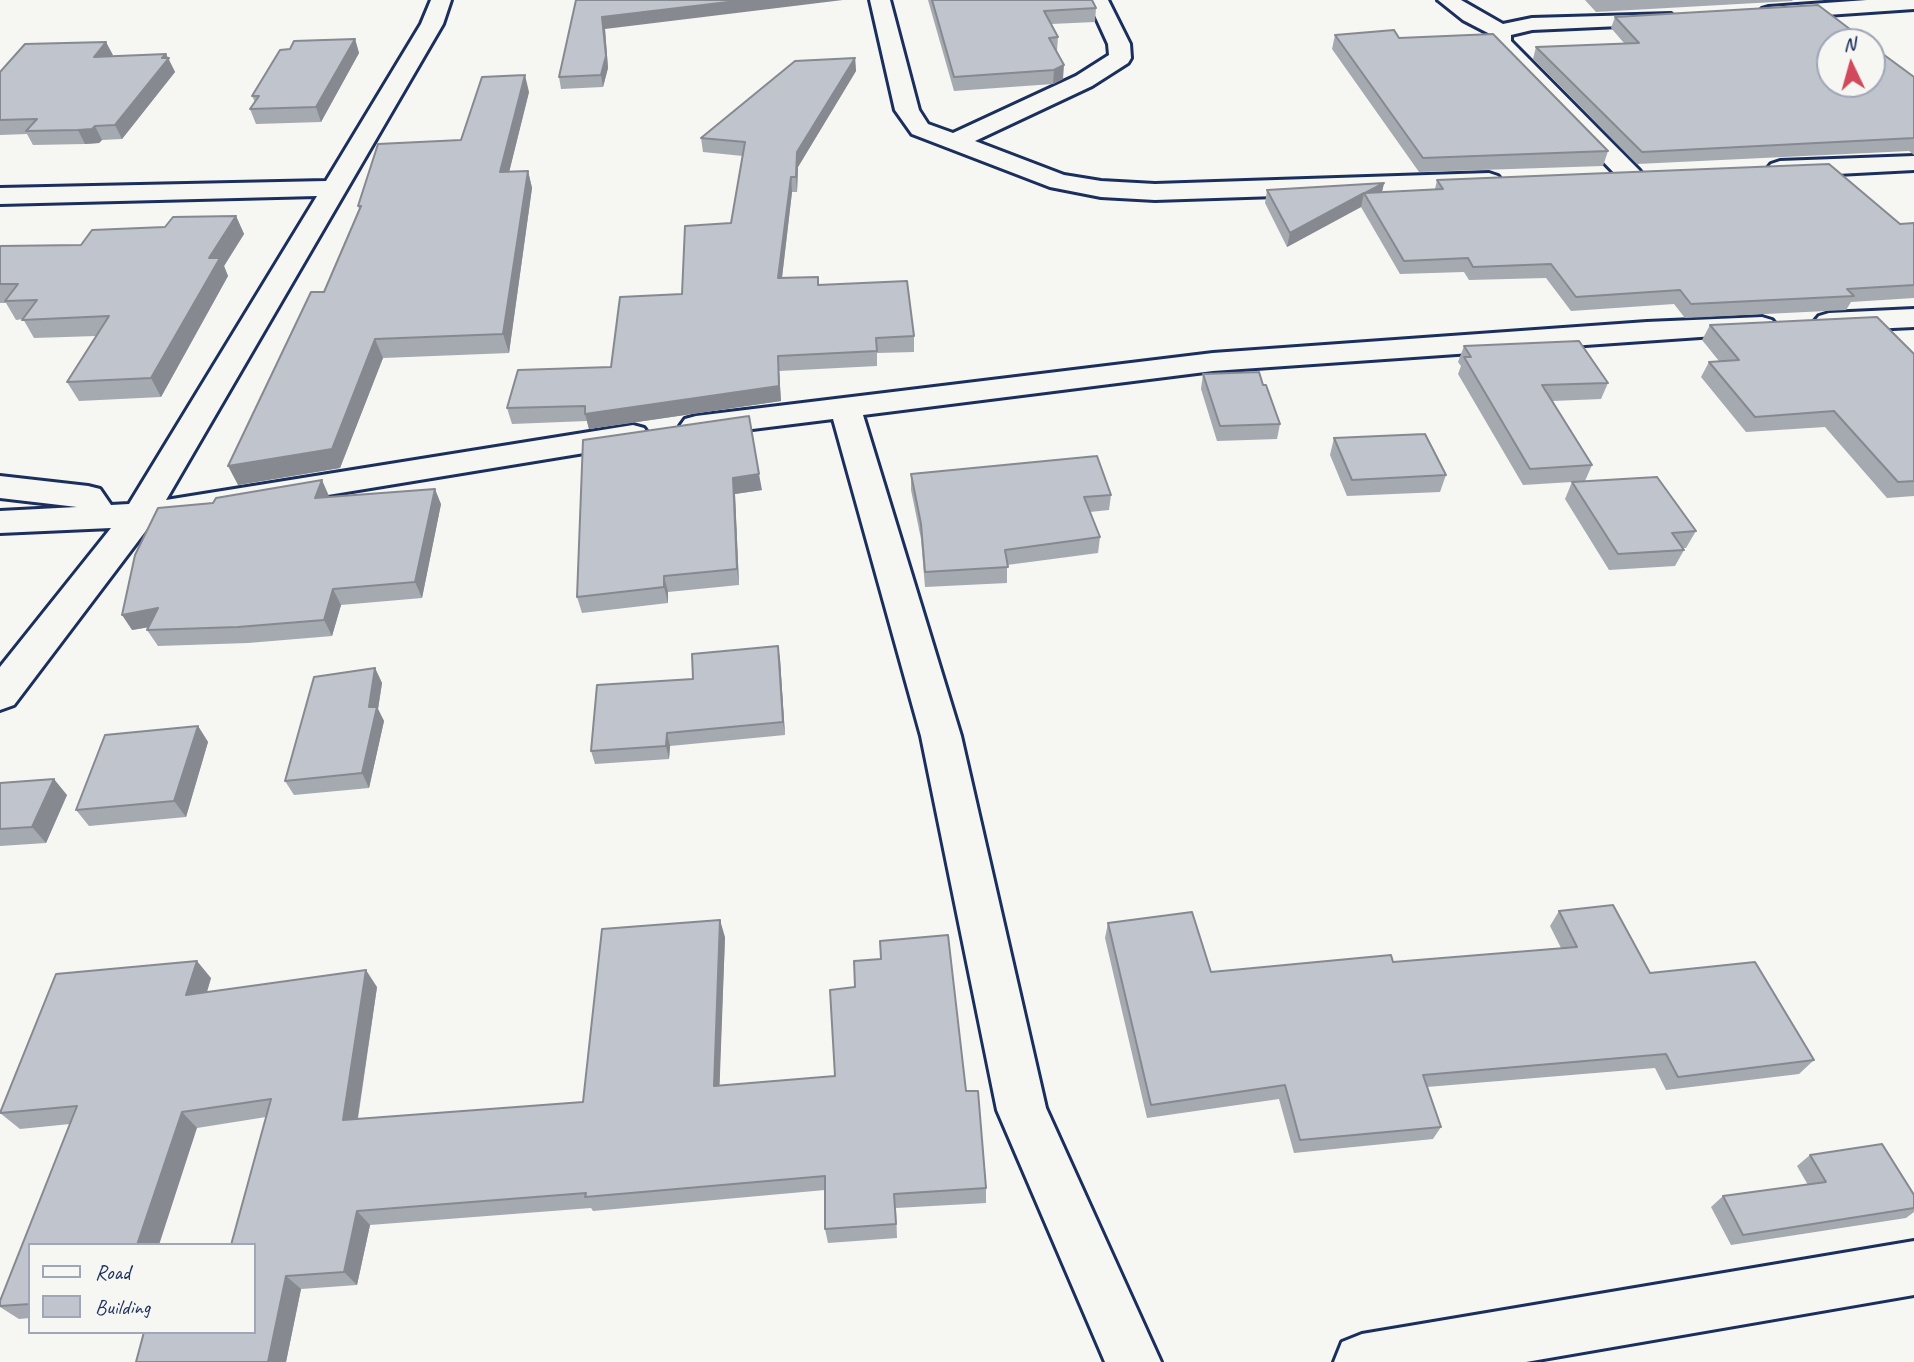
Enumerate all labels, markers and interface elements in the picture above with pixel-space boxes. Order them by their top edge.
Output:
north arrow [1816,28,1886,98]
text: N [1842,32,1856,57]
legend [28,1243,256,1334]
text: Road [95,1259,130,1285]
text: Building [95,1294,150,1320]

